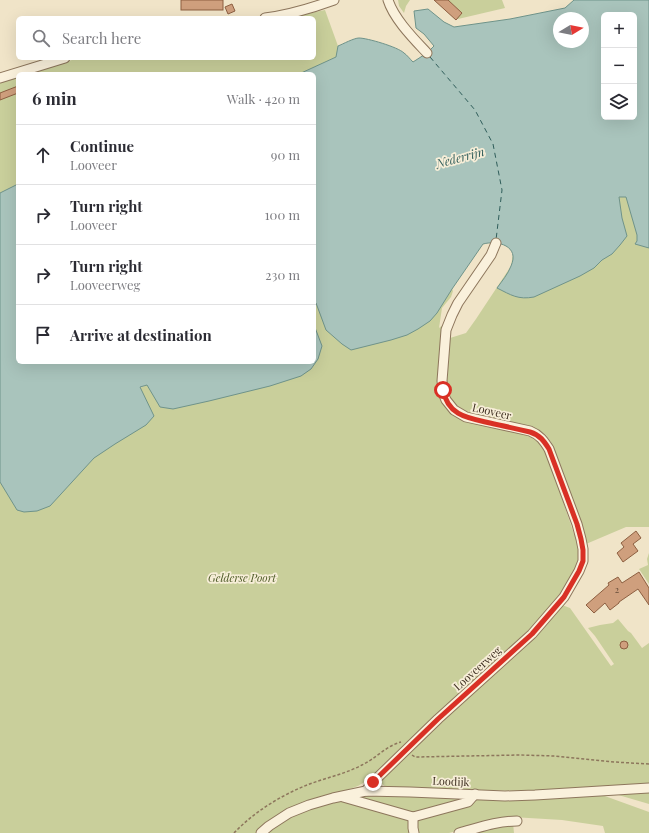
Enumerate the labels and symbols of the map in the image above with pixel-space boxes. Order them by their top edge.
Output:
north arrow [553,12,589,48]
water label: Nederrijn [433,143,486,171]
route start [434,381,452,399]
street label: Looveer [471,399,513,423]
park label: Gelderse Poort [208,570,277,585]
house number: 2 [615,583,619,595]
street label: Looveerweg [450,642,504,693]
route end [364,773,382,791]
street label: Loodijk [432,773,470,789]

